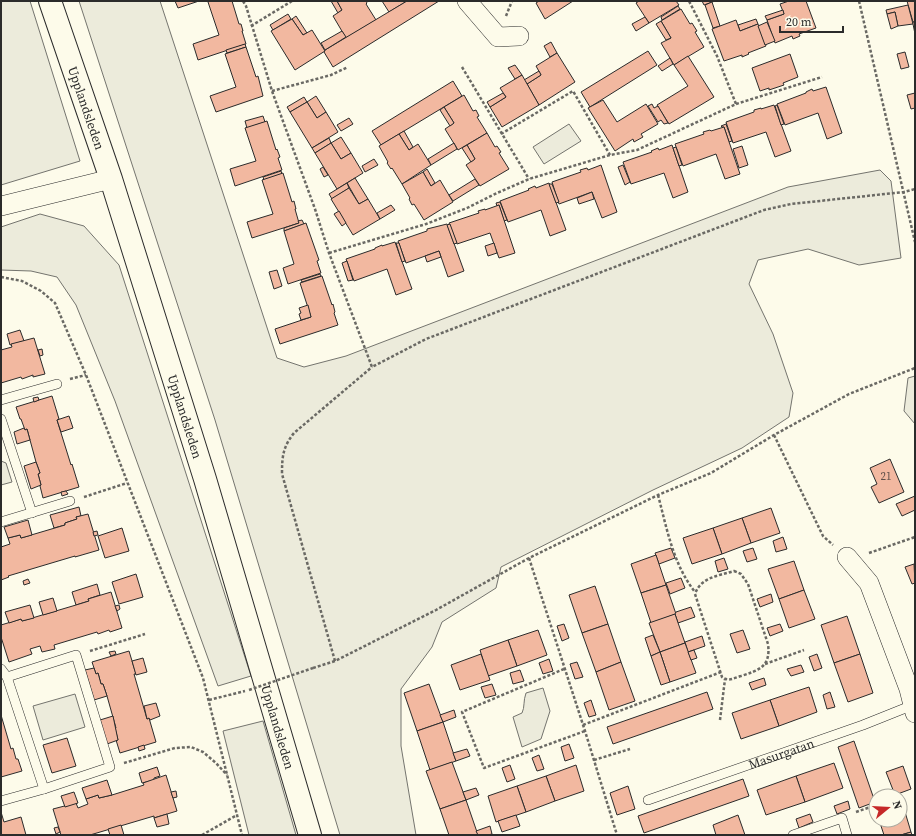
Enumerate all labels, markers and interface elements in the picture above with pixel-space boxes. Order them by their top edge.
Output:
scale bar [780,8,843,34]
text: 20 m [786,14,812,30]
street label: Upplandsleden [64,64,109,152]
street label: Upplandsleden [164,372,207,461]
house number: 21 [881,469,892,484]
street label: Upplandsleden [258,683,299,771]
street label: Masurgatan [746,734,816,773]
north arrow [868,788,908,828]
text: N [889,799,905,811]

